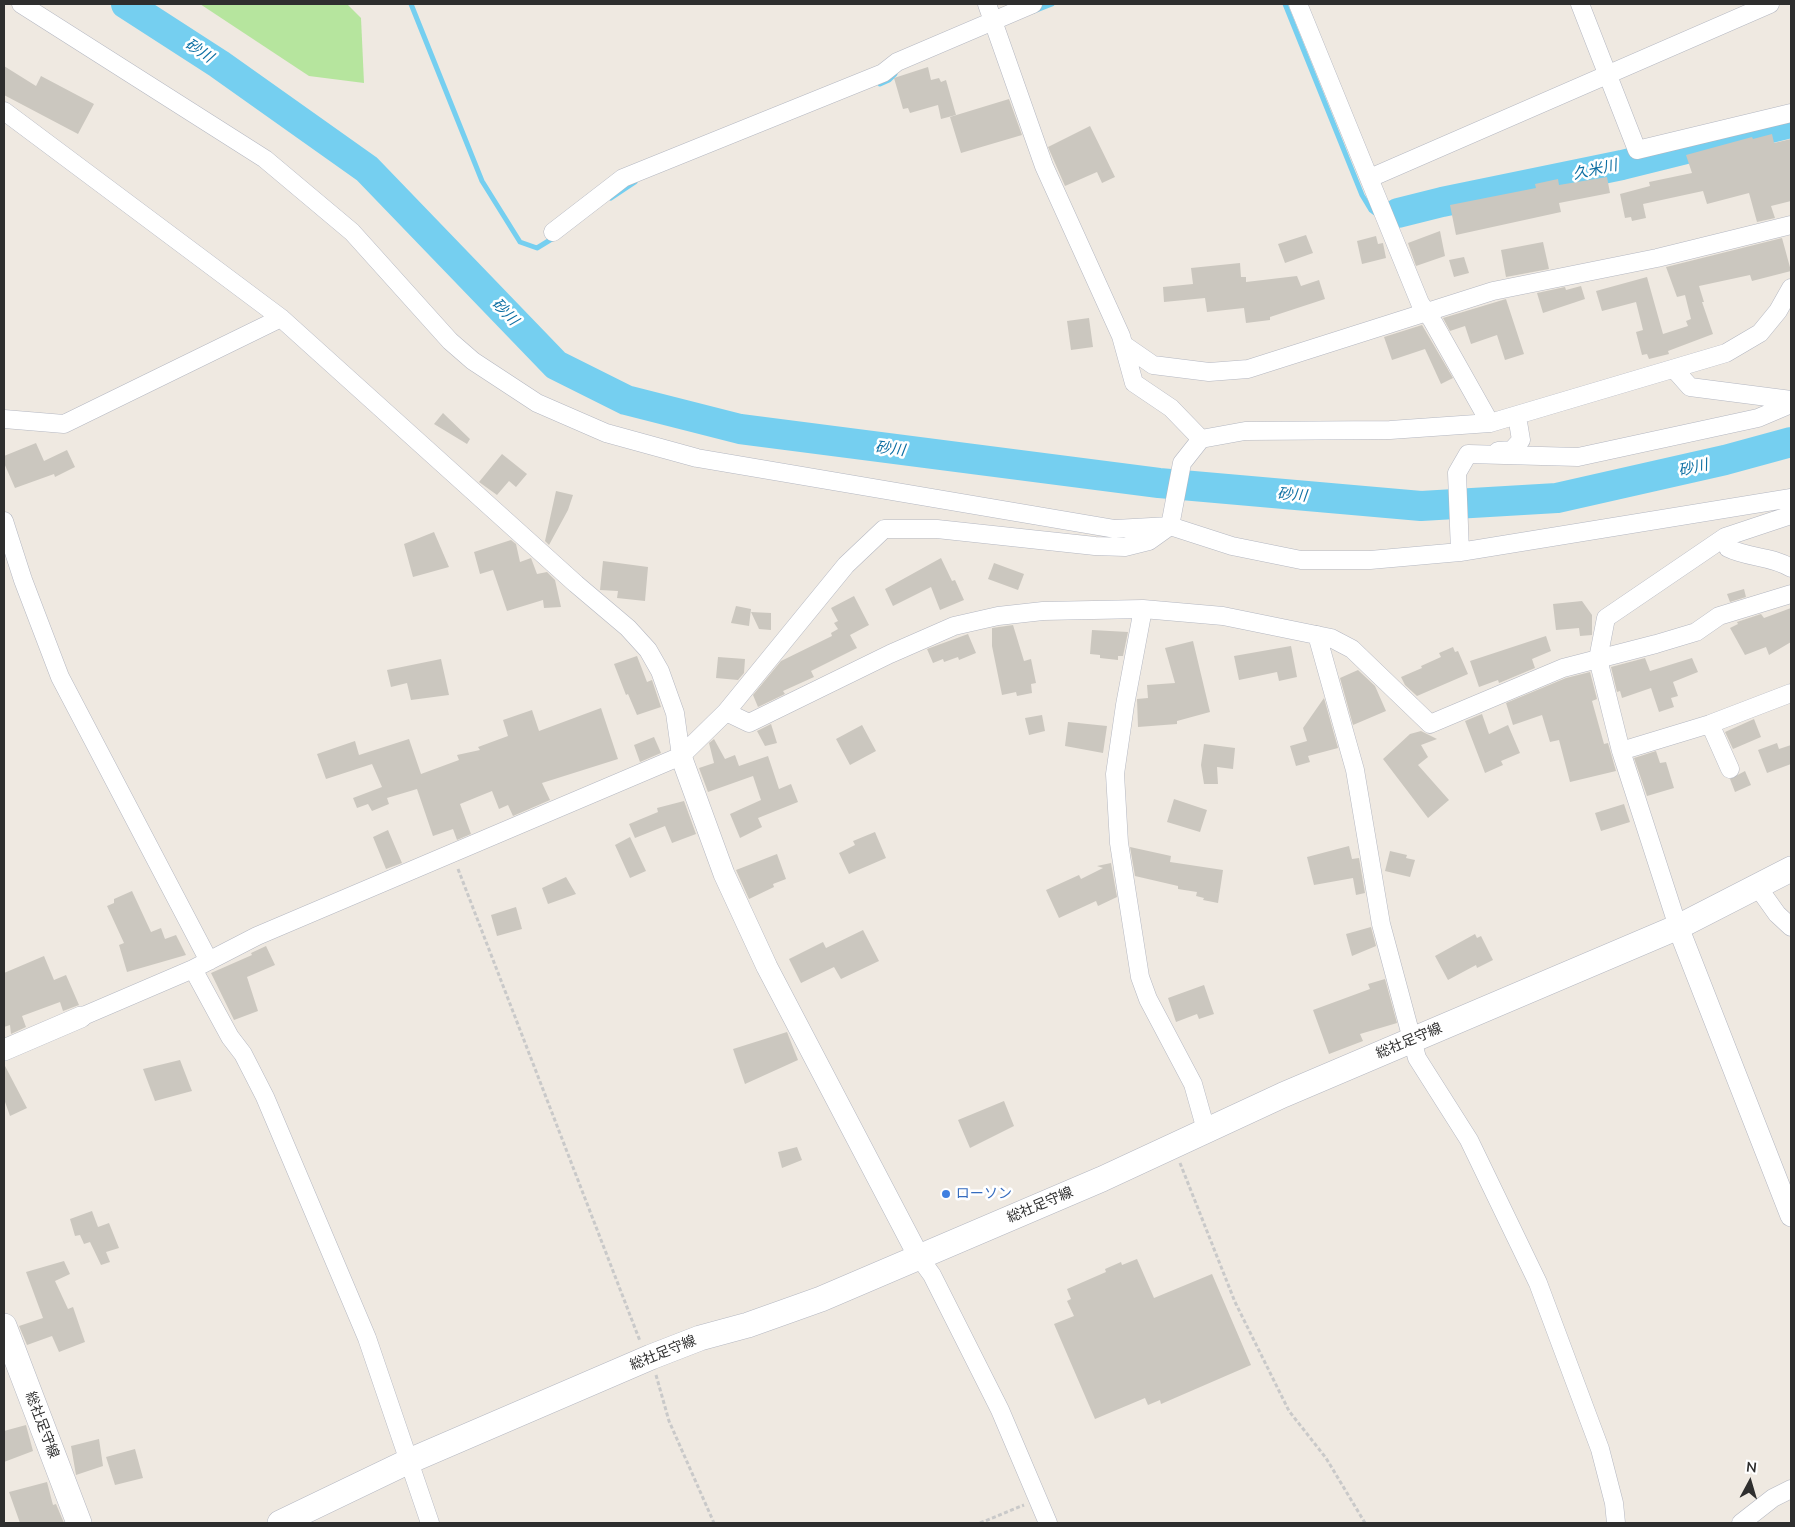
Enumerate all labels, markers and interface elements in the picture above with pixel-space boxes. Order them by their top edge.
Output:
water label: 砂川 [182,35,216,67]
water label: 久米川 [1571,157,1619,183]
water label: 砂川 [488,295,522,329]
water label: 砂川 [874,438,906,460]
water label: 砂川 [1676,456,1710,480]
water label: 砂川 [1276,485,1308,505]
street label: 総社足守線 [1374,1020,1444,1062]
street label: 総社足守線 [1005,1184,1075,1226]
place label: ローソン [956,1186,1012,1202]
marker: ローソン [940,1188,952,1200]
street label: 総社足守線 [627,1332,699,1374]
street label: 総社足守線 [22,1389,62,1461]
north arrow [1725,1457,1775,1507]
text: N [1745,1458,1758,1477]

